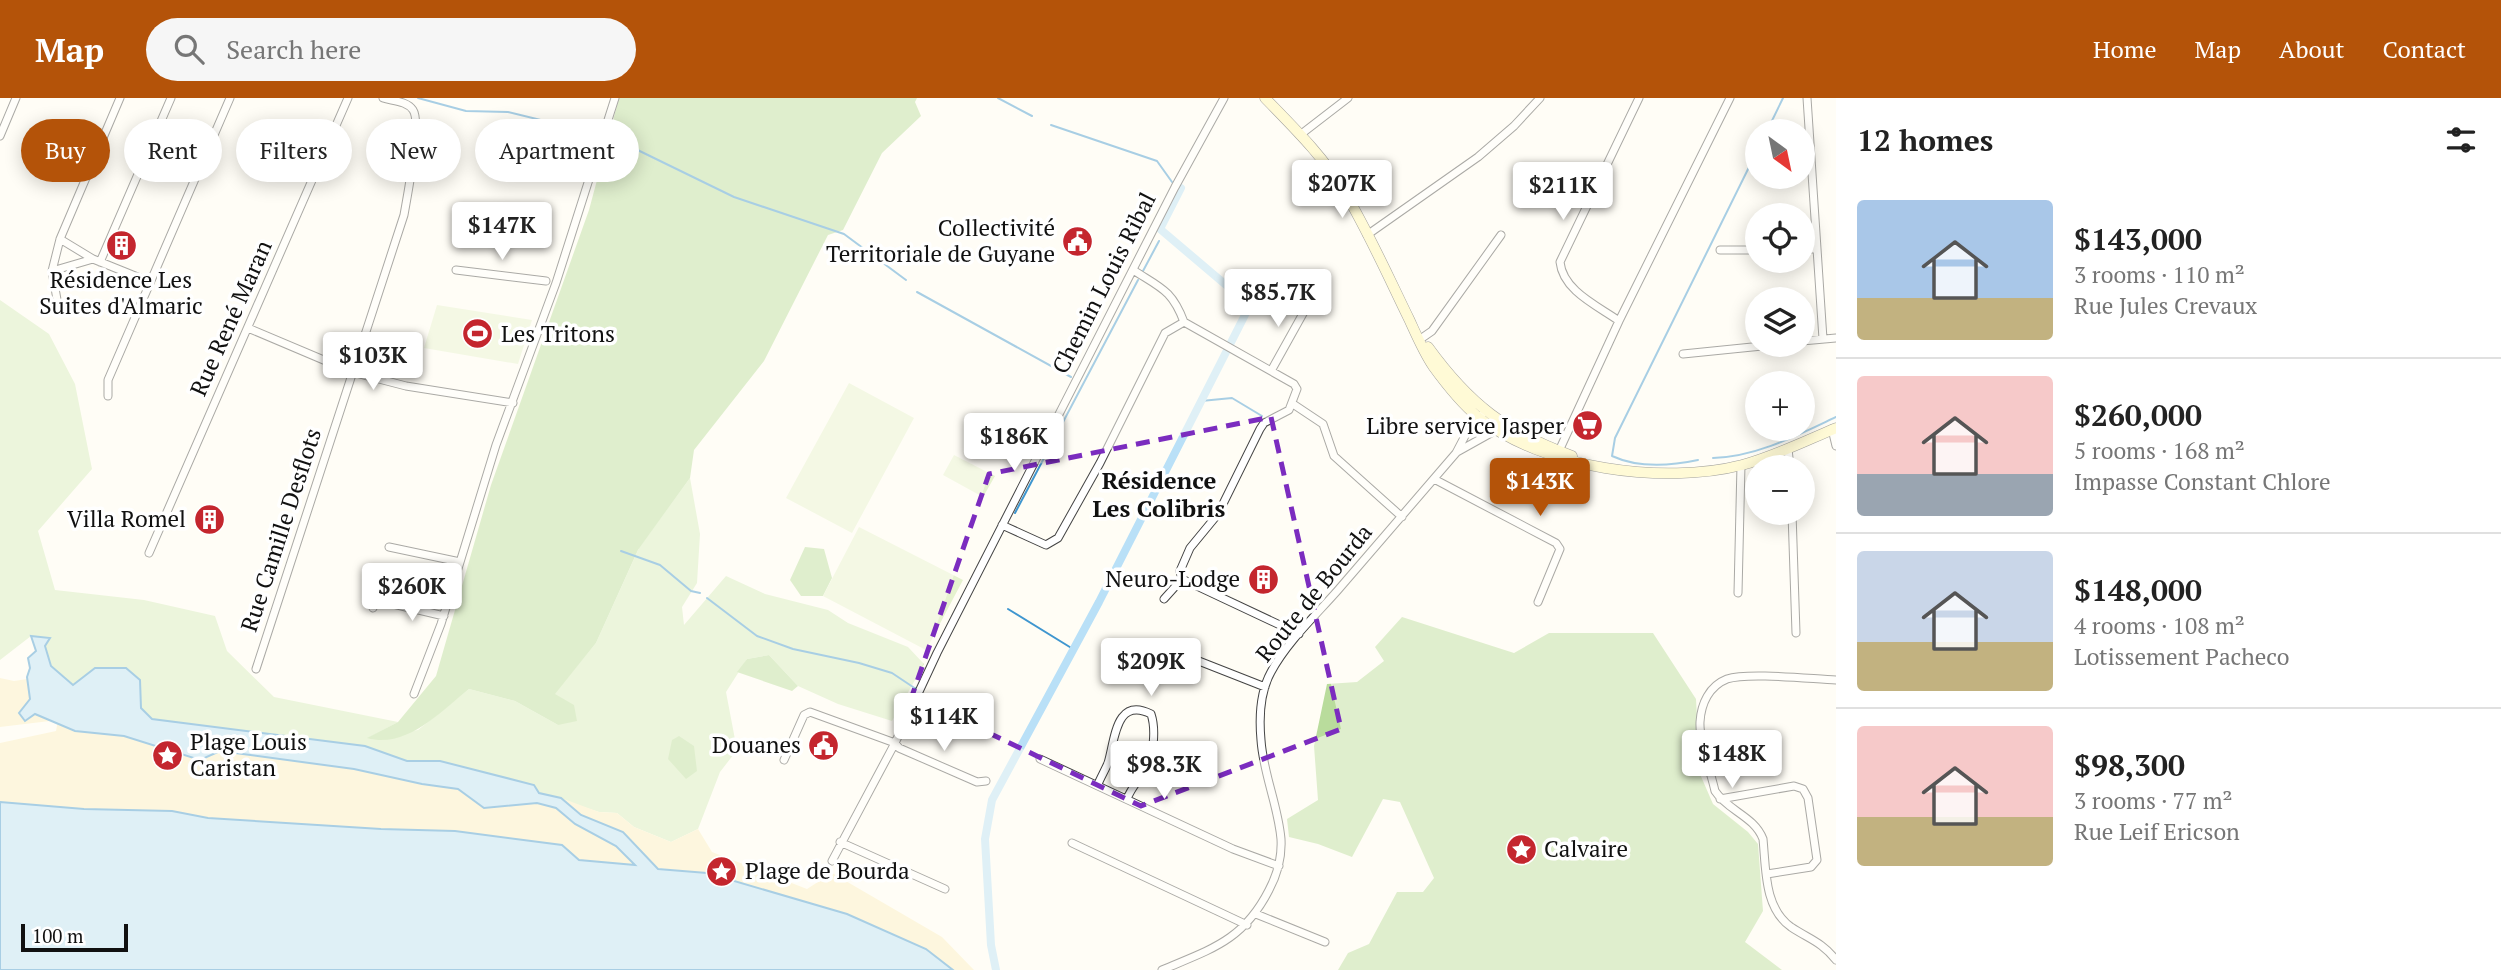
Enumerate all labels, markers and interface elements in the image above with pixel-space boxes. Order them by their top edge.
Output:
search box [146,18,636,81]
text: Map [35,28,104,71]
icon: search [170,30,208,68]
text: Search here [226,32,361,66]
text: Home [2093,33,2157,65]
text: Map [2195,33,2241,65]
text: About [2279,33,2345,65]
text: Contact [2383,33,2466,65]
chip: Buy [21,119,110,182]
chip: Rent [124,119,222,182]
chip: Filters [236,119,352,182]
chip: New [366,119,461,182]
chip: Apartment [475,119,639,182]
north arrow [1745,119,1815,189]
map controls [1745,119,1815,525]
text: 12 homes [1857,120,1993,160]
icon: filters [2442,121,2480,159]
pin: $207K [1293,160,1391,220]
pin: $211K [1514,162,1612,222]
text: $207K [1308,167,1376,198]
text: $211K [1529,169,1597,200]
street label: Chemin Louis Ribal [1044,187,1163,379]
pin: $147K [453,202,551,262]
button: locate [1745,203,1815,273]
text: $147K [468,209,536,240]
place label: Collectivité Territoriale de Guyane [826,212,1055,269]
text: $143,000 [2074,219,2202,259]
public building icon: Collectivité Territoriale de Guyane [1061,224,1095,258]
icon: home [1913,228,1997,312]
building icon: Résidence Les Suites d'Almaric [104,229,138,263]
street label: Rue René Maran [182,235,279,401]
text: 3 rooms · 110 m² [2074,259,2245,290]
place label: Résidence Les Suites d'Almaric [39,264,203,321]
pin: $85.7K [1221,270,1335,329]
text: $85.7K [1240,276,1316,307]
button: layers [1745,287,1815,357]
text: Rue Jules Crevaux [2074,290,2257,321]
sports icon: Les Tritons [461,317,495,351]
place label: Les Tritons [501,318,615,349]
pin: $103K [324,332,422,392]
text: $103K [339,339,407,370]
button: + [1745,371,1815,441]
text: $260,000 [2074,395,2202,435]
icon: home [1913,404,1997,488]
supermarket icon: Libre service Jasper [1570,409,1604,443]
place label: Libre service Jasper [1366,410,1564,441]
pin: $186K [965,414,1063,473]
text: $186K [980,420,1048,451]
street label: Rue Camille Desflots [233,424,328,635]
text: 5 rooms · 168 m² [2074,435,2245,466]
button: − [1745,455,1815,525]
pin: $143K [1491,458,1589,518]
district label: Résidence Les Colibris [1093,464,1226,524]
text: $143K [1506,465,1574,496]
text: Impasse Constant Chlore [2074,466,2331,497]
building icon: Villa Romel [192,502,226,536]
place label: Villa Romel [67,503,186,534]
street label: Route de Bourda [1248,517,1379,668]
building icon: Neuro-Lodge [1246,562,1280,596]
place label: Neuro-Lodge [1105,563,1240,594]
pin: $260K [363,564,461,623]
text: $260K [378,570,446,601]
text: $148,000 [2074,570,2202,610]
icon: home [1913,579,1997,663]
text: 4 rooms · 108 m² [2074,610,2245,641]
pin: $209K [1102,638,1200,698]
text: Lotissement Pacheco [2074,641,2289,672]
text: $209K [1117,645,1185,676]
pin: $114K [895,694,993,753]
text: $114K [910,700,978,731]
place label: Plage Louis Caristan [190,726,307,783]
public building icon: Douanes [807,728,841,762]
place label: Douanes [712,729,801,760]
pin: $148K [1683,730,1781,790]
text: $148K [1698,737,1766,768]
place icon: Plage Louis Caristan [150,738,184,772]
pin: $98.3K [1107,742,1221,801]
text: $98,300 [2074,745,2185,785]
text: $98.3K [1126,748,1202,779]
icon: home [1913,754,1997,838]
text: 3 rooms · 77 m² [2074,785,2233,816]
text: Rue Leif Ericson [2074,816,2240,847]
place icon: Calvaire [1504,832,1538,866]
place label: Calvaire [1544,833,1628,864]
place icon: Plage de Bourda [705,854,739,888]
place label: Plage de Bourda [745,855,910,886]
scale bar [21,921,128,953]
text: 100 m [32,923,83,948]

